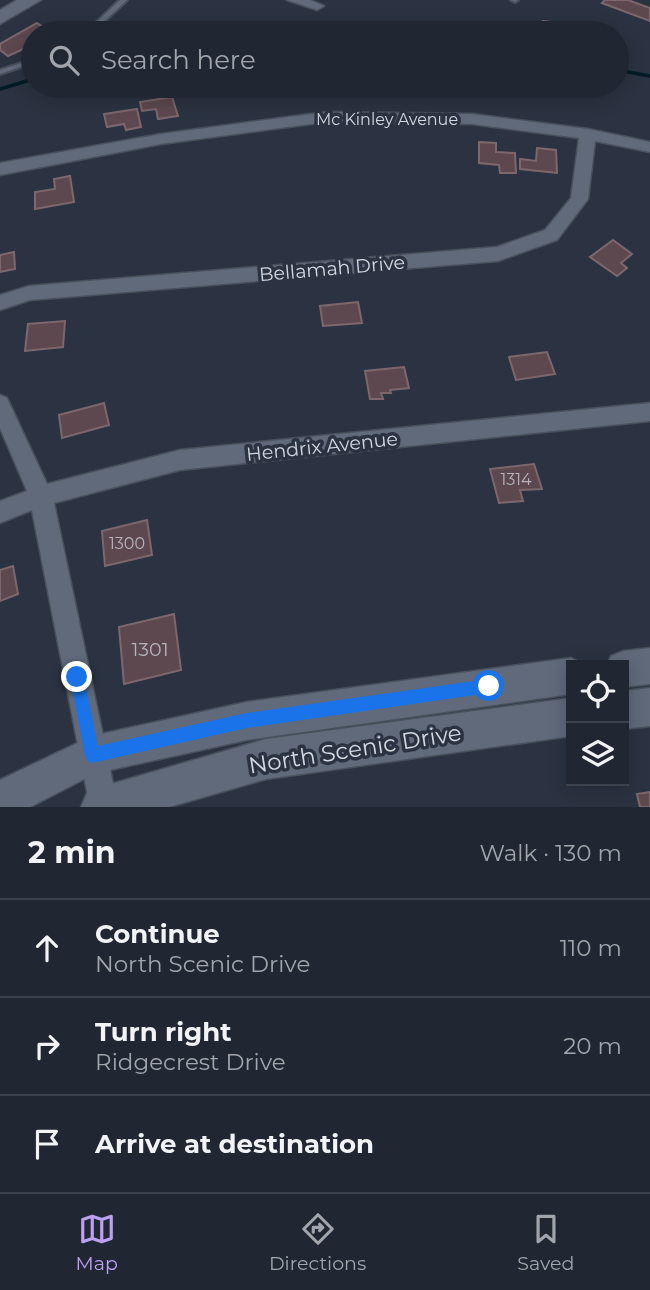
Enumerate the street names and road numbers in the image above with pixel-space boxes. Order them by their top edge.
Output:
street label: Mc Kinley Avenue [316,110,458,129]
street label: Bellamah Drive [258,251,406,286]
street label: Hendrix Avenue [245,427,399,466]
street label: North Scenic Drive [246,718,464,780]

